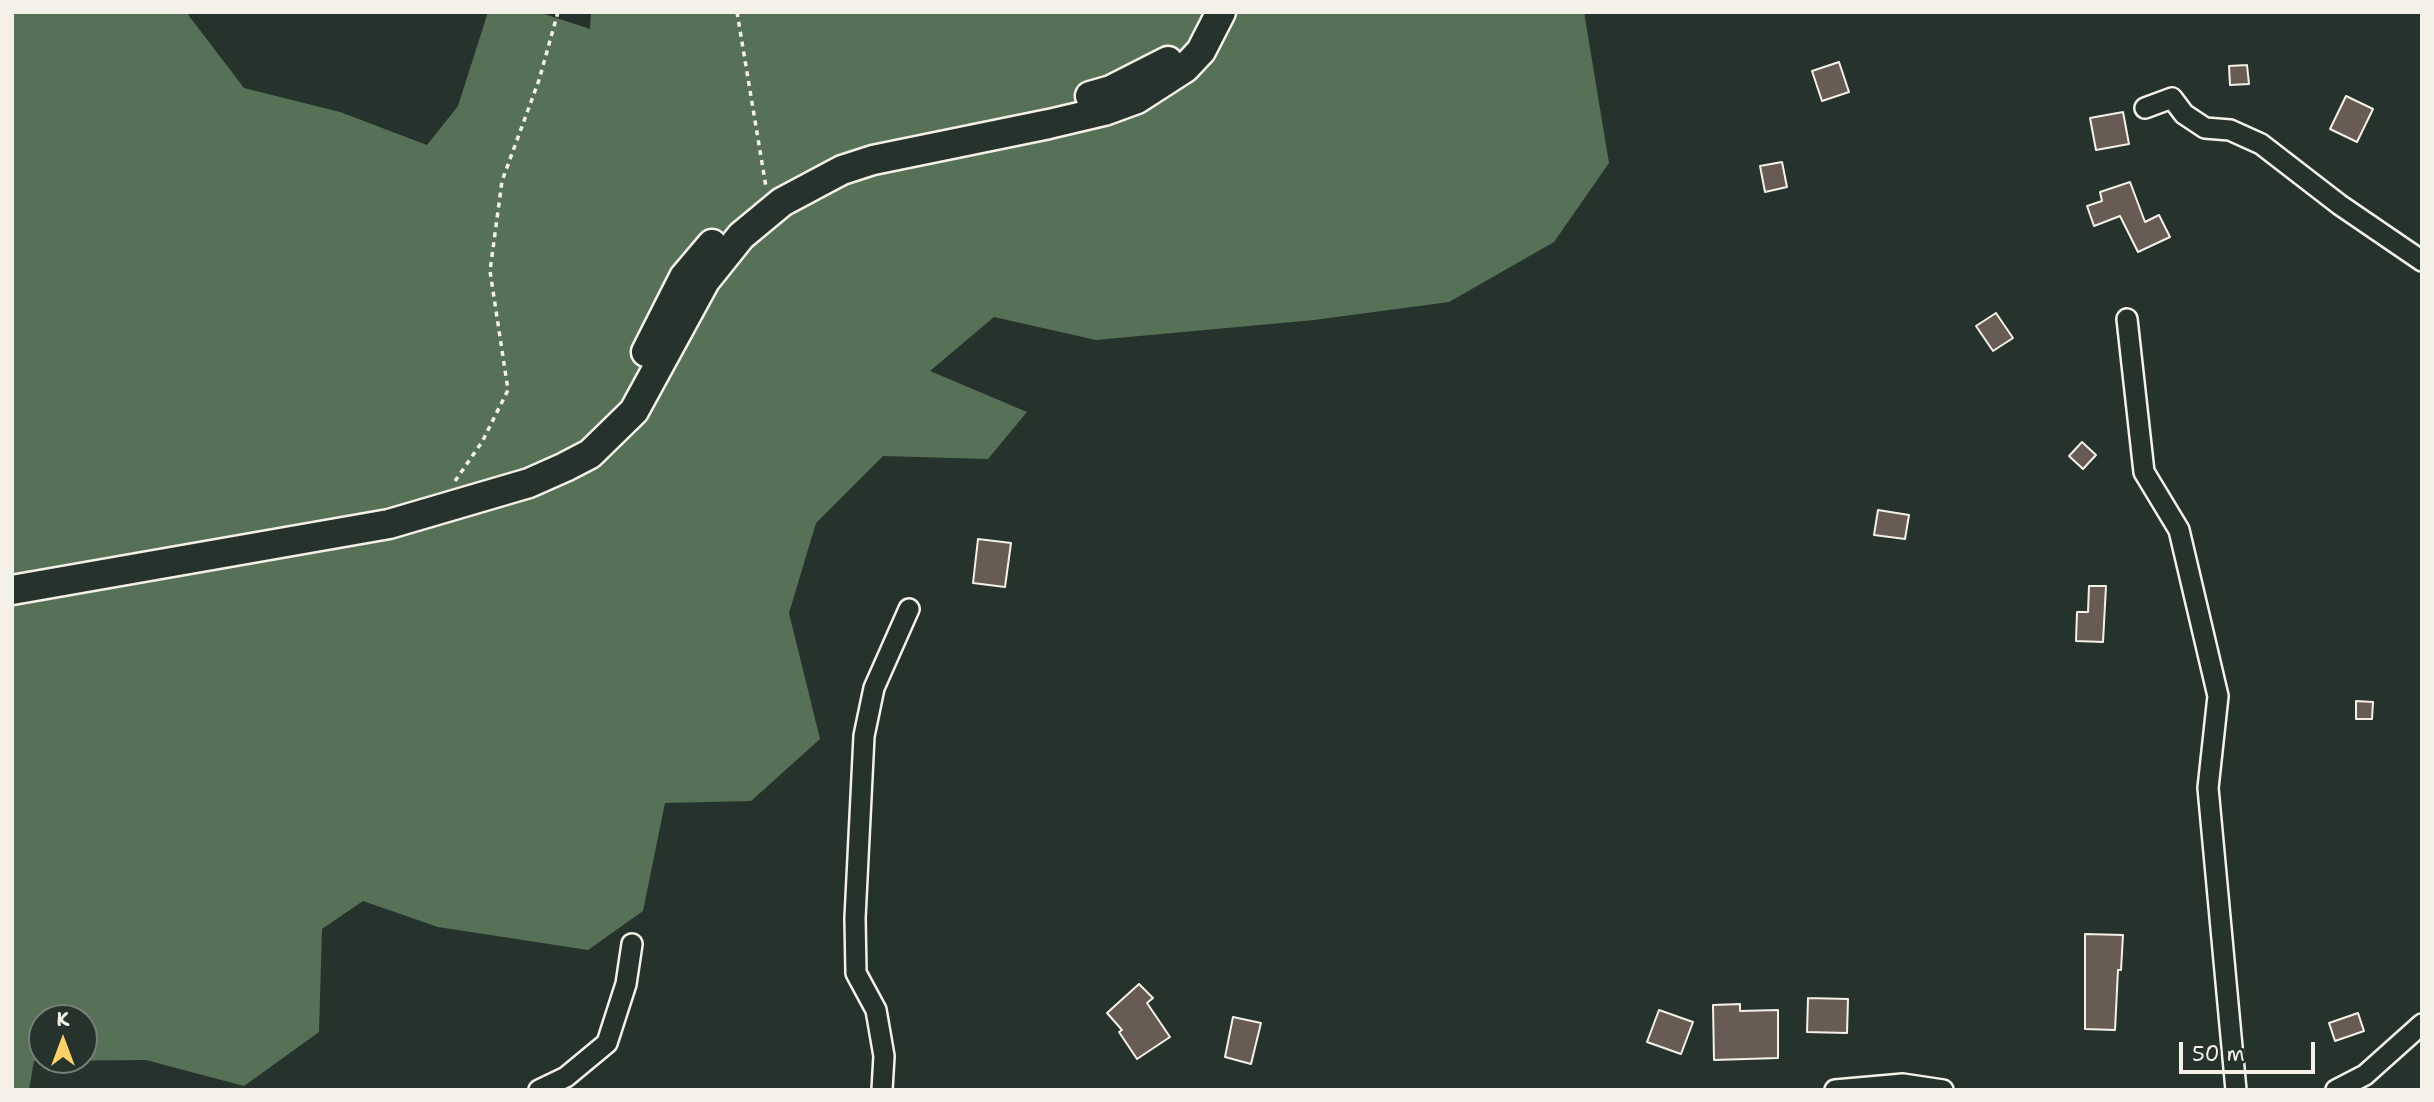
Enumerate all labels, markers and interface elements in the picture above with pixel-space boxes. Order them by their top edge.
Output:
north arrow [28,1004,98,1074]
text: K [57,1007,69,1032]
scale bar [2182,1028,2318,1072]
text: 50 m [2192,1040,2245,1068]

